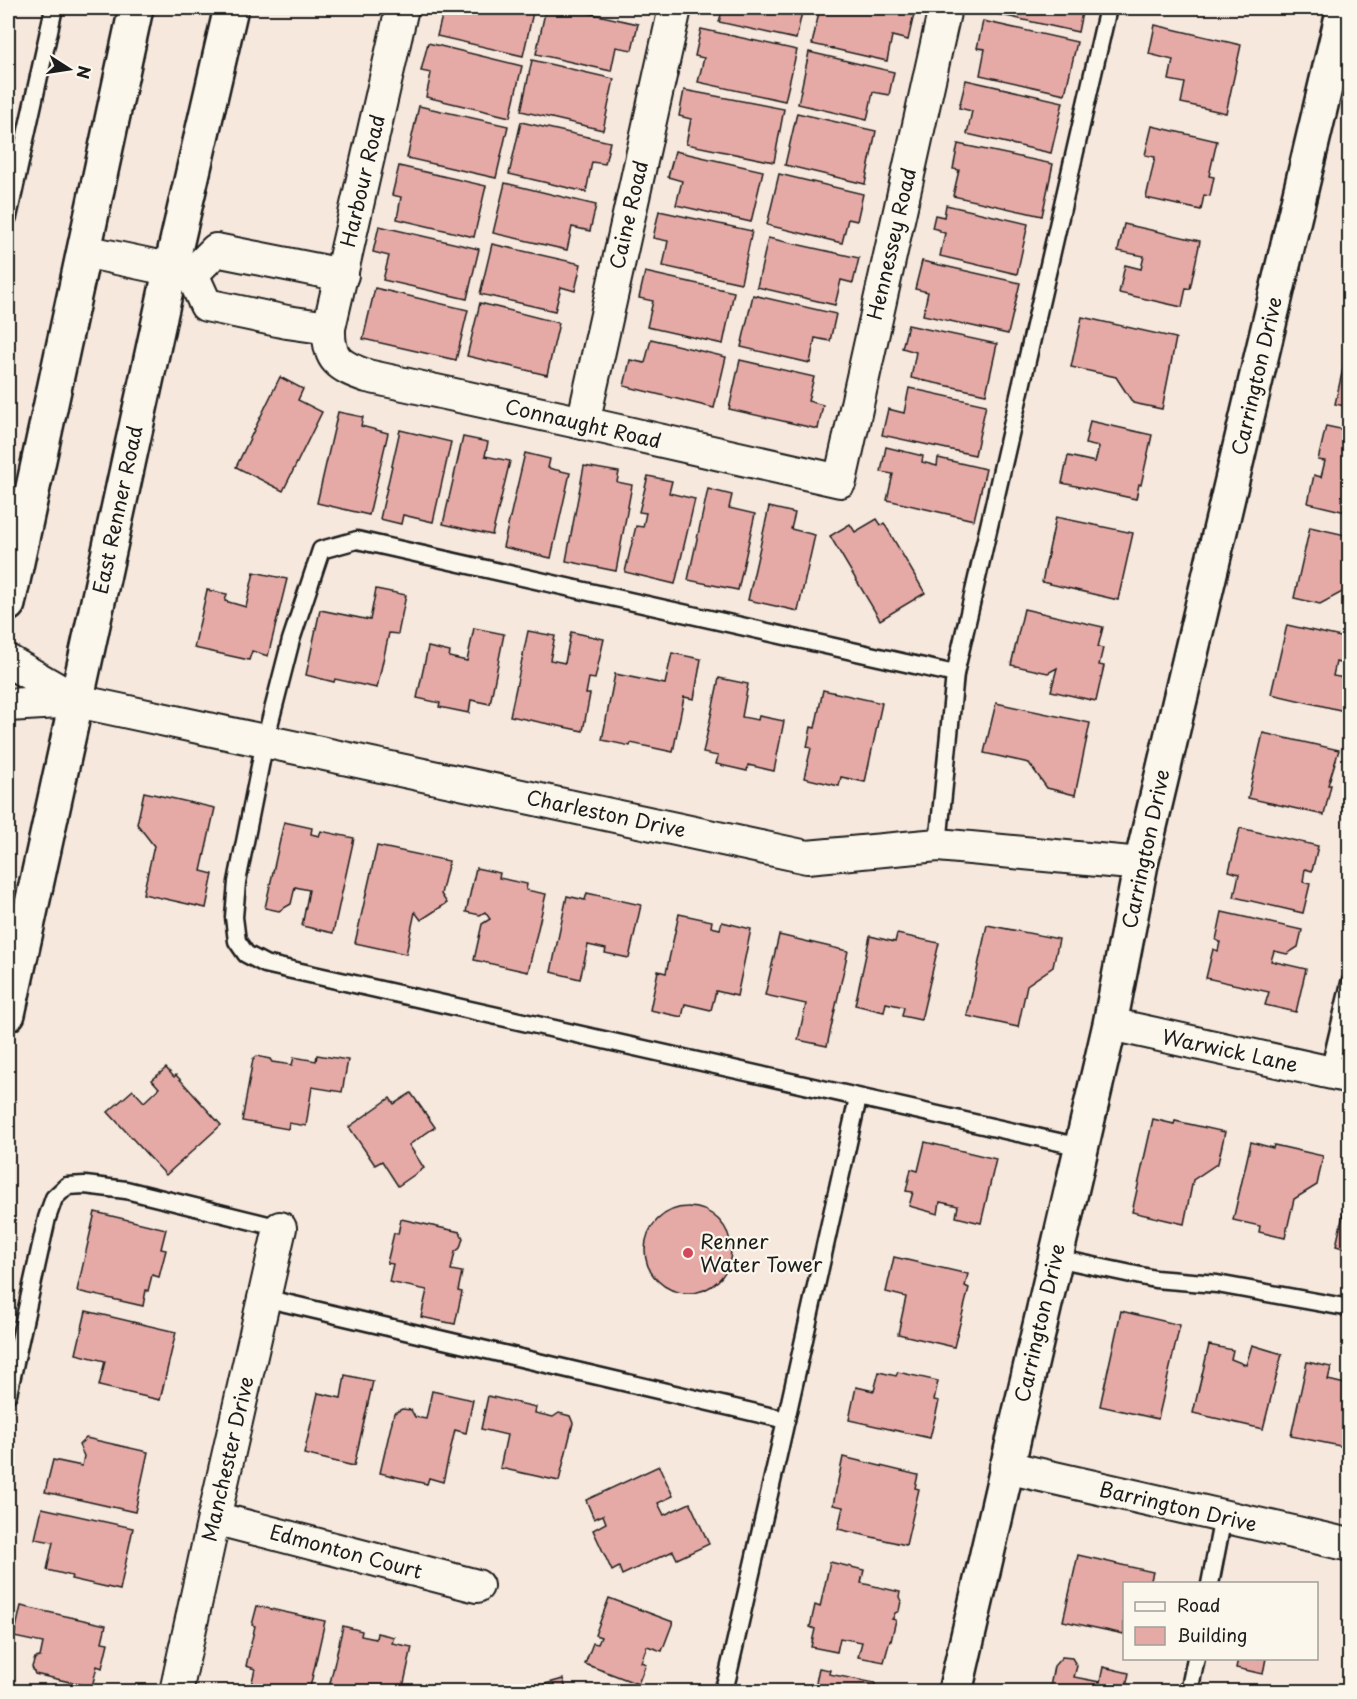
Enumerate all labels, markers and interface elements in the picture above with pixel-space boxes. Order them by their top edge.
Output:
north arrow [39,39,99,99]
text: N [72,64,98,81]
street label: Harbour Road [332,112,392,250]
street label: Caine Road [601,158,655,272]
street label: Hennessey Road [859,165,923,323]
street label: Carrington Drive [1223,293,1289,458]
street label: Connaught Road [502,390,664,456]
street label: East Renner Road [85,423,150,597]
street label: Carrington Drive [1114,766,1177,931]
street label: Charleston Drive [524,781,689,845]
street label: Warwick Lane [1159,1021,1301,1079]
place label: Renner Water Tower [700,1226,823,1279]
street label: Carrington Drive [1006,1240,1072,1405]
marker: Renner Water Tower [681,1246,695,1260]
street label: Manchester Drive [193,1373,261,1544]
street label: Barrington Drive [1096,1473,1260,1539]
street label: Edmonton Court [267,1516,426,1586]
legend [1123,1582,1318,1660]
text: Road [1177,1591,1221,1618]
text: Building [1177,1621,1247,1648]

